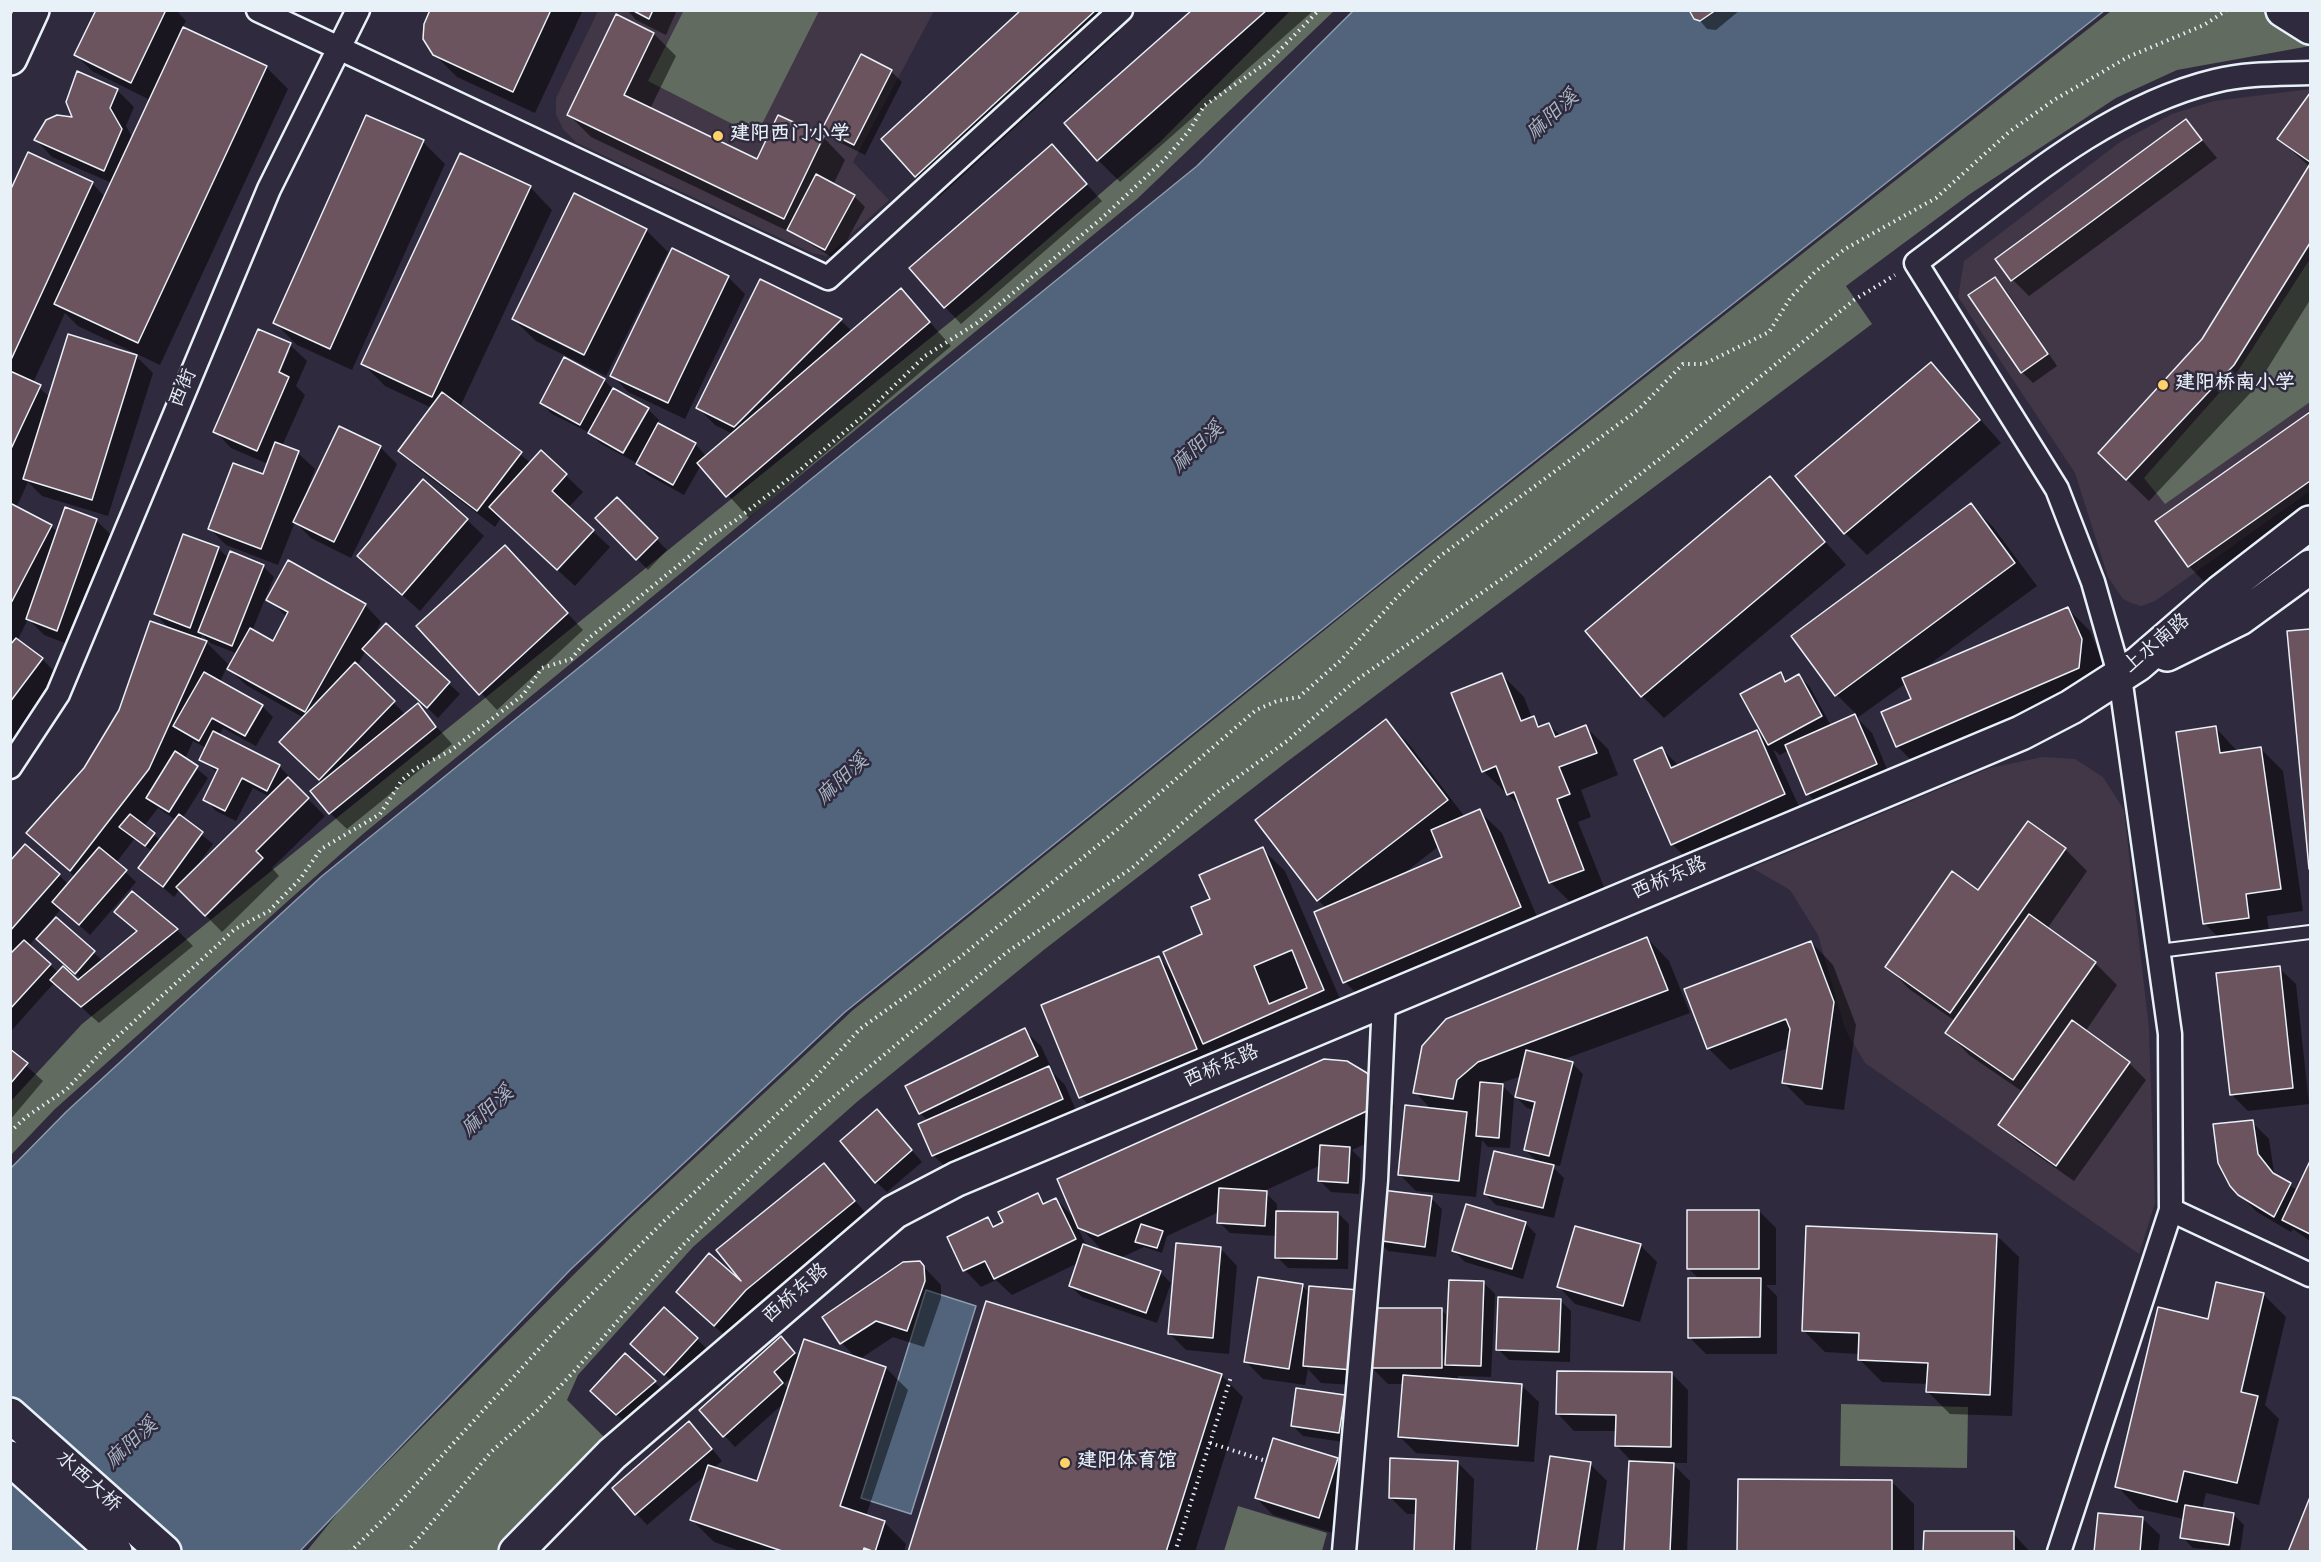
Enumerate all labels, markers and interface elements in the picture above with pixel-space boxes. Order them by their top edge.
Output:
water label: 麻阳溪 [1522,86,1586,148]
place label: 建阳西门小学 [730,124,850,148]
marker: 建阳西门小学 [711,129,725,143]
street label: 西街 [166,366,204,412]
place label: 建阳桥南小学 [2175,373,2295,397]
marker: 建阳桥南小学 [2156,378,2170,392]
water label: 麻阳溪 [1167,418,1231,480]
street label: 上水南路 [2120,610,2196,680]
water label: 麻阳溪 [812,750,876,812]
street label: 西桥东路 [1628,853,1712,907]
street label: 西桥东路 [1180,1041,1264,1095]
water label: 麻阳溪 [457,1082,521,1144]
street label: 西桥东路 [759,1260,835,1330]
water label: 麻阳溪 [101,1414,165,1476]
street label: 水西大桥 [49,1447,125,1519]
place label: 建阳体育馆 [1077,1451,1177,1475]
marker: 建阳体育馆 [1058,1456,1072,1470]

